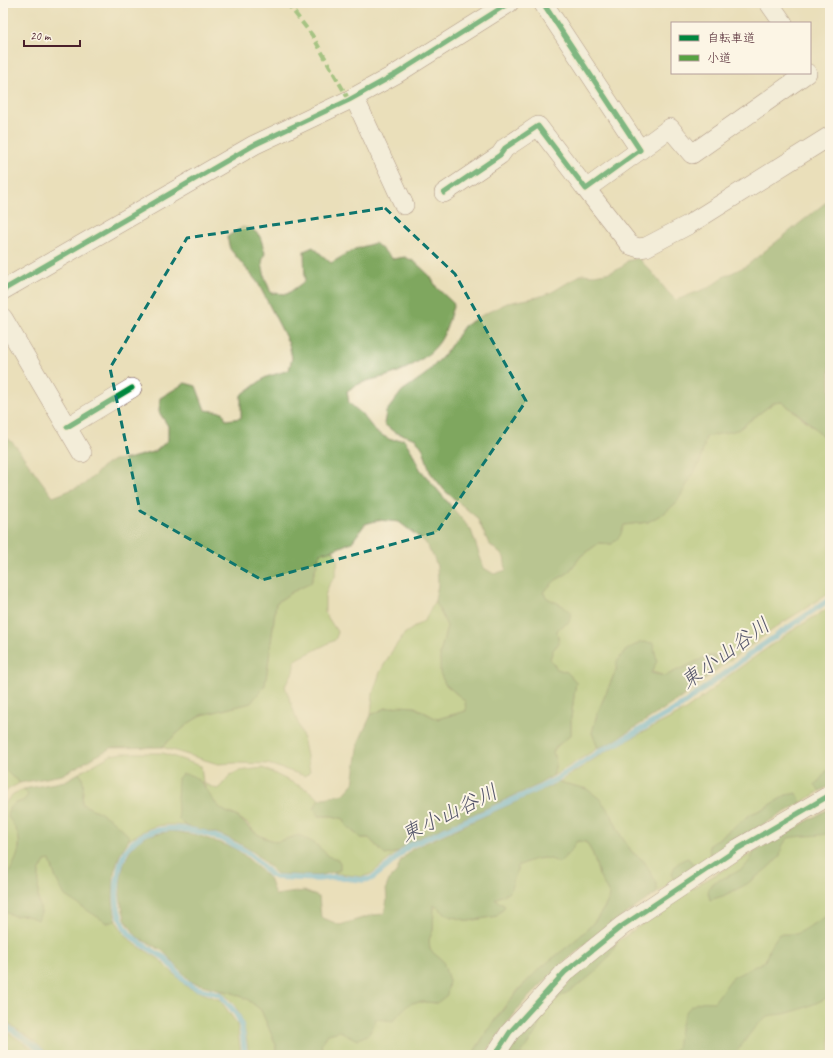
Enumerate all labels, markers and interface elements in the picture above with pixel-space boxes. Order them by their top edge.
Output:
scale bar [24,22,80,48]
legend [671,22,811,74]
text: 20 m [30,28,52,44]
text: 自転車道 [707,30,755,46]
text: 小道 [707,50,731,66]
water label: 東小山谷川 [675,612,775,694]
water label: 東小山谷川 [396,778,502,848]

